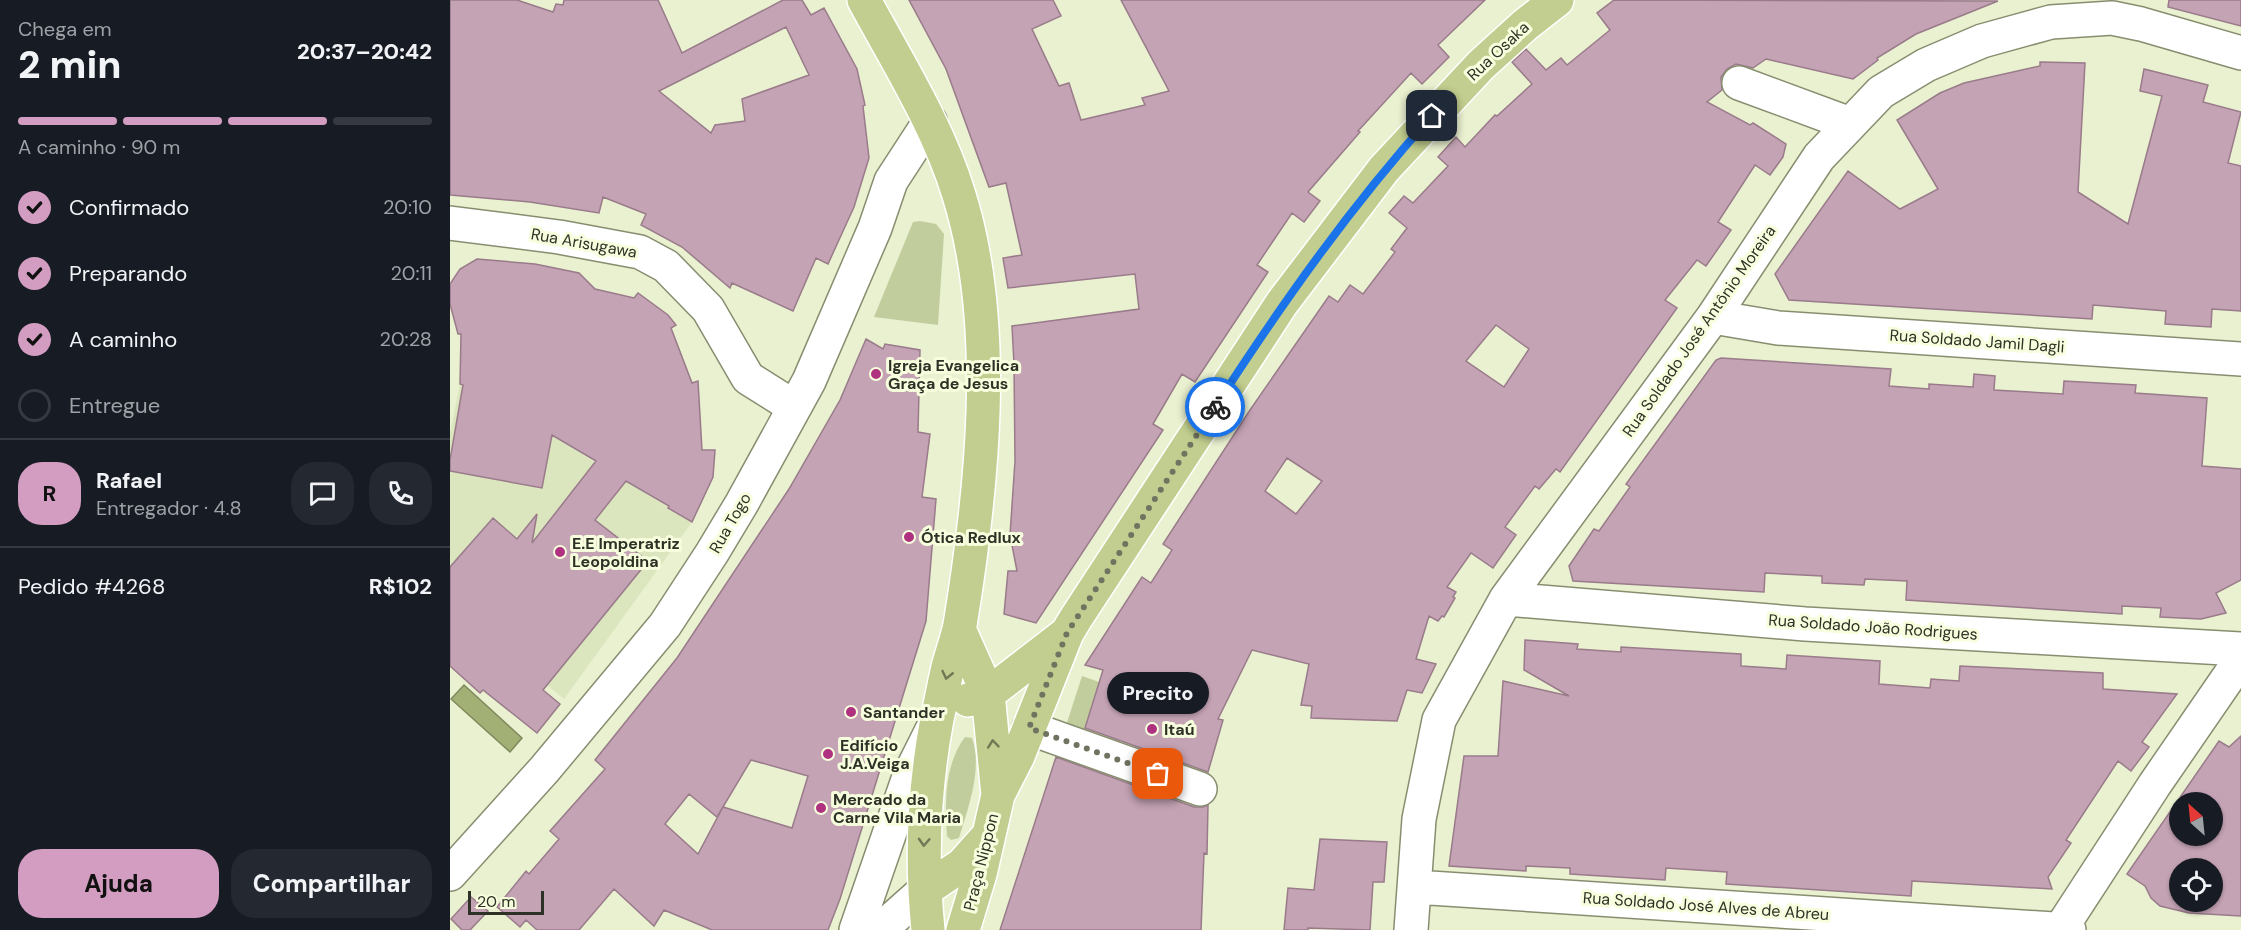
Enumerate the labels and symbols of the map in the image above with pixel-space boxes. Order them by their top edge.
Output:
street label: Rua Osaka [1463,17,1533,85]
pin [1406,90,1457,141]
street label: Rua Soldado José Antônio Moreira [1618,221,1780,441]
street label: Rua Arisugawa [529,223,639,263]
street label: Rua Soldado Jamil Dagli [1889,324,2065,358]
place label: Igreja Evangelica Graça de Jesus [888,355,1019,394]
marker: Igreja Evangelica Graça de Jesus [869,367,883,381]
courier [1185,377,1245,437]
street label: Rua Togo [704,489,756,557]
place label: Ótica Redlux [921,527,1021,548]
marker: Ótica Redlux [902,530,916,544]
place label: E.E Imperatriz Leopoldina [572,533,680,572]
marker: E.E Imperatriz Leopoldina [553,545,567,559]
street label: Rua Soldado João Rodrigues [1768,609,1978,645]
one-way arrow [941,670,954,680]
callout: Precito [1107,672,1209,714]
place label: Santander [863,702,945,723]
marker: Santander [844,705,858,719]
place label: Itaú [1164,719,1195,740]
marker: Itaú [1145,722,1159,736]
place label: Edifício J.A.Veiga [840,735,910,774]
one-way arrow [987,740,1000,749]
marker: Edifício J.A.Veiga [821,747,835,761]
pin [1132,748,1183,799]
place label: Mercado da Carne Vila Maria [833,789,961,828]
north arrow [2169,792,2223,846]
marker: Mercado da Carne Vila Maria [814,801,828,815]
street label: Praça Nippon [959,811,1003,913]
one-way arrow [918,838,931,847]
street label: Rua Soldado José Alves de Abreu [1582,887,1830,925]
scale bar [468,888,544,916]

